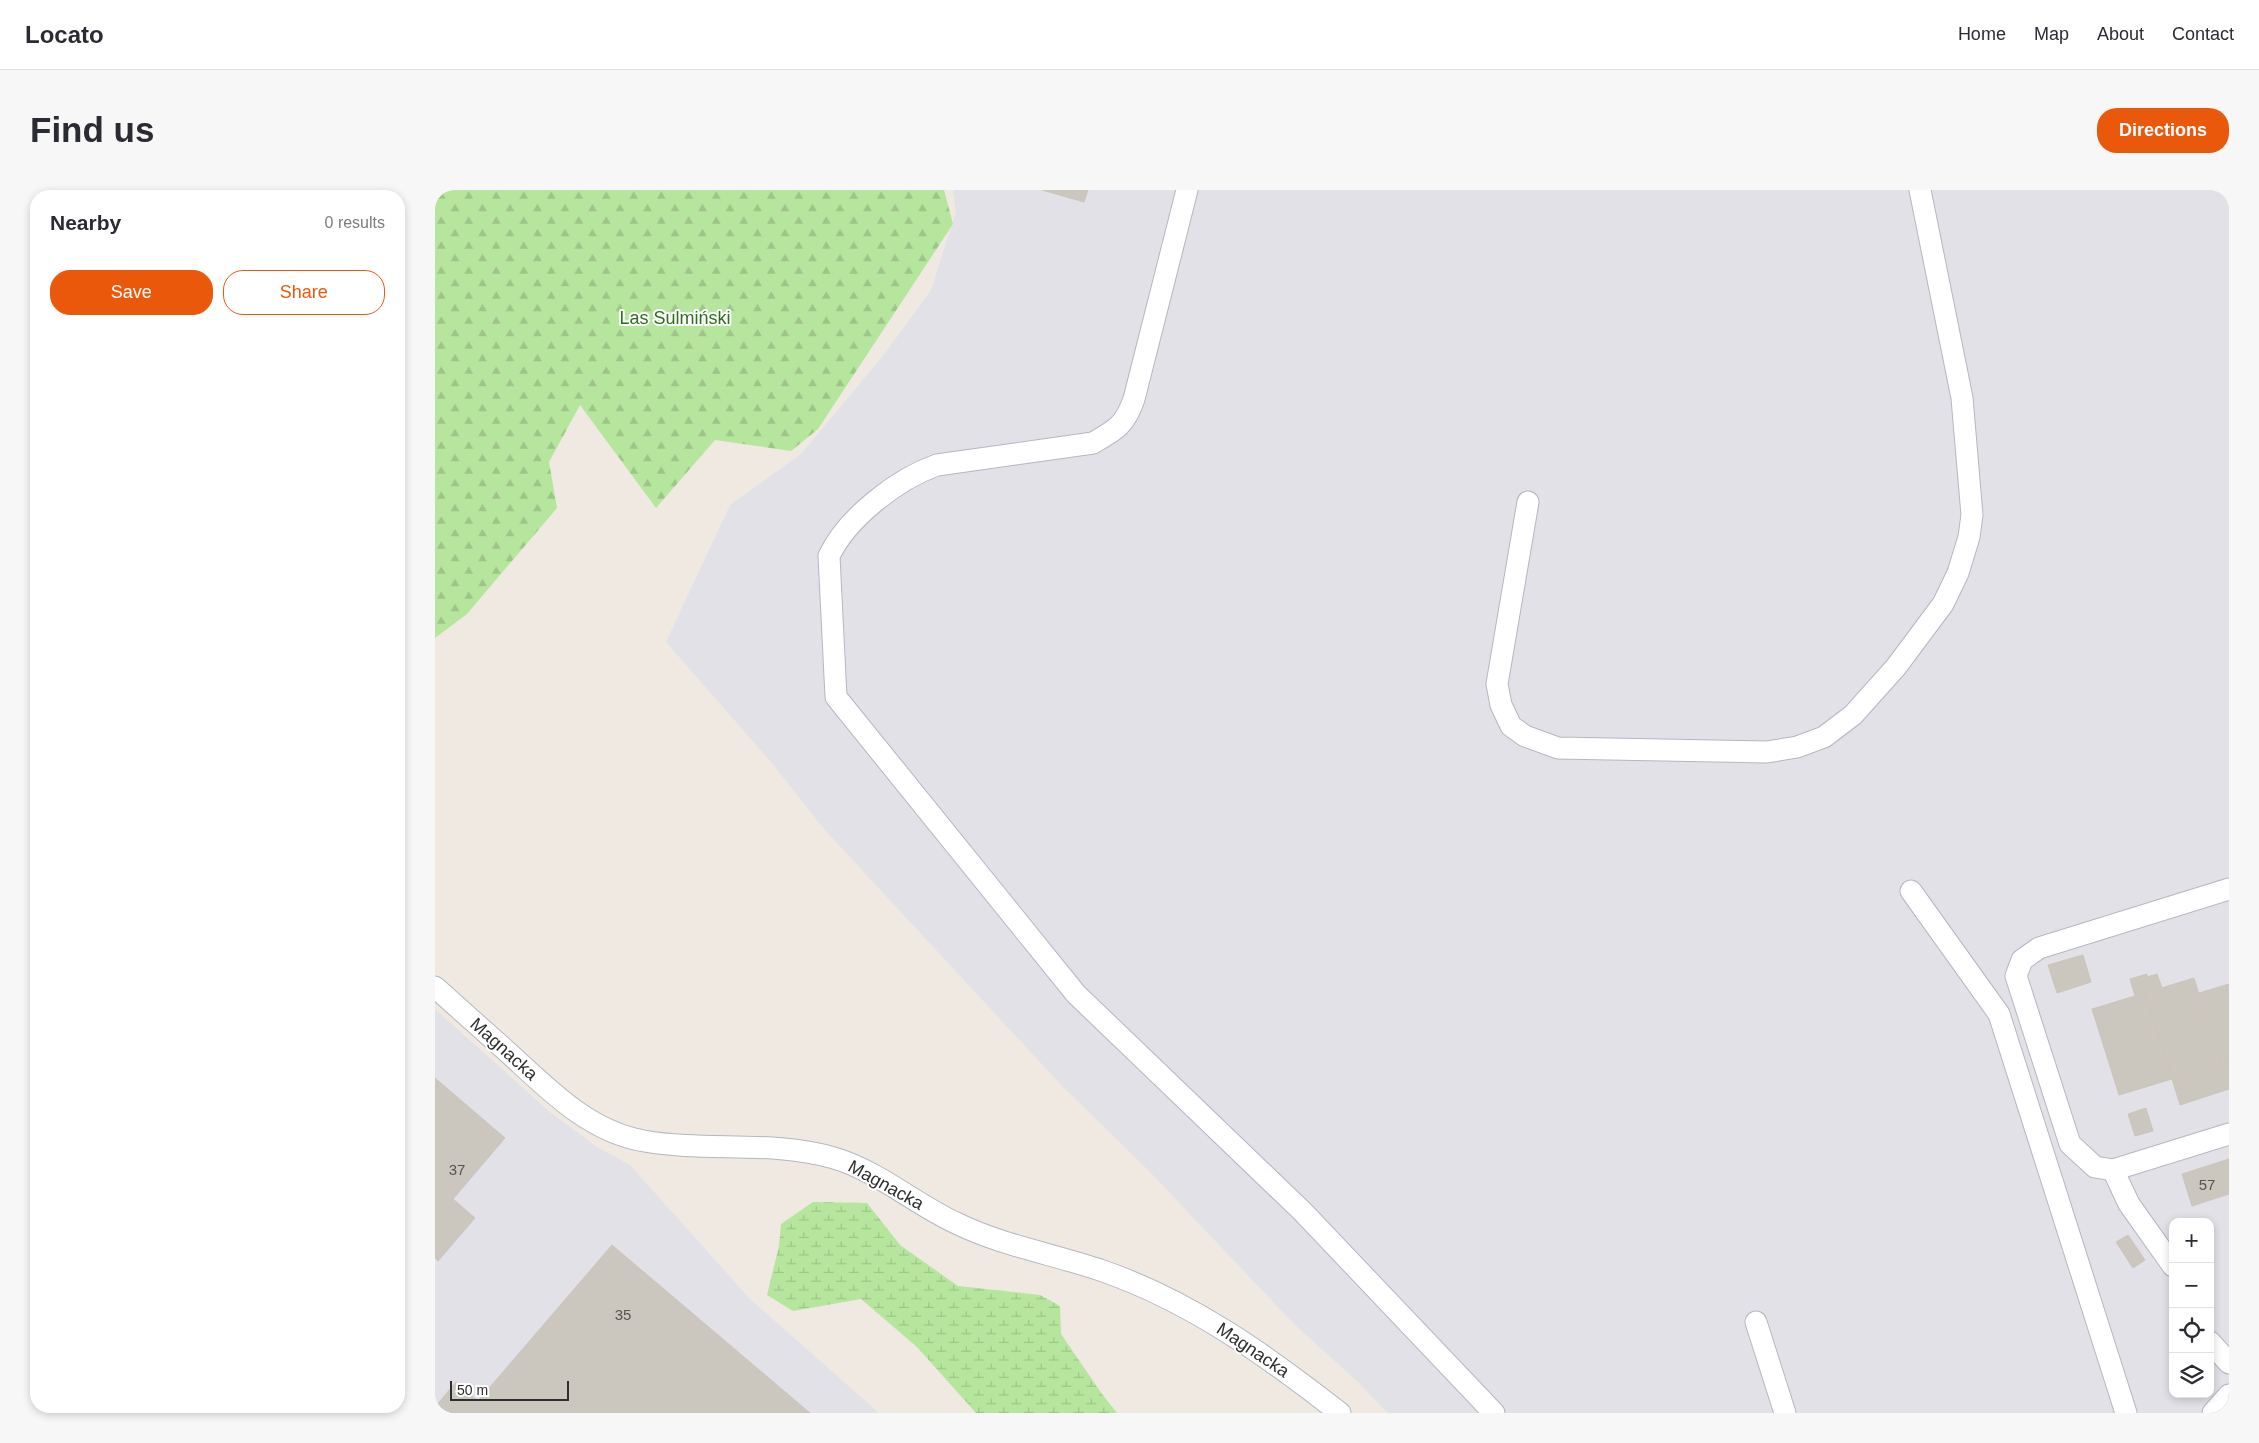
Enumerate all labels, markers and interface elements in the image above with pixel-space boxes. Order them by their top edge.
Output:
text: Locato [25,21,104,48]
text: Home [1958,24,2006,44]
text: Map [2034,24,2069,44]
text: About [2097,24,2144,44]
text: Contact [2172,24,2234,44]
button: Directions [2097,108,2229,153]
text: Find us [30,110,154,149]
text: Nearby [50,211,121,234]
text: 0 results [325,214,385,231]
button: Save [50,270,213,315]
button: Share [223,270,385,315]
park label: Las Sulmiński [619,308,731,328]
street label: Magnacka [466,1014,542,1085]
street label: Magnacka [845,1156,928,1214]
house number: 37 [449,1161,465,1178]
house number: 57 [2199,1176,2215,1193]
map controls [2169,1218,2214,1398]
button: + [2169,1218,2214,1263]
button: − [2169,1263,2214,1308]
house number: 35 [615,1306,631,1323]
button: locate [2169,1308,2214,1353]
street label: Magnacka [1213,1318,1294,1382]
button: layers [2169,1353,2214,1398]
scale bar [450,1378,569,1401]
text: 50 m [457,1382,488,1398]

